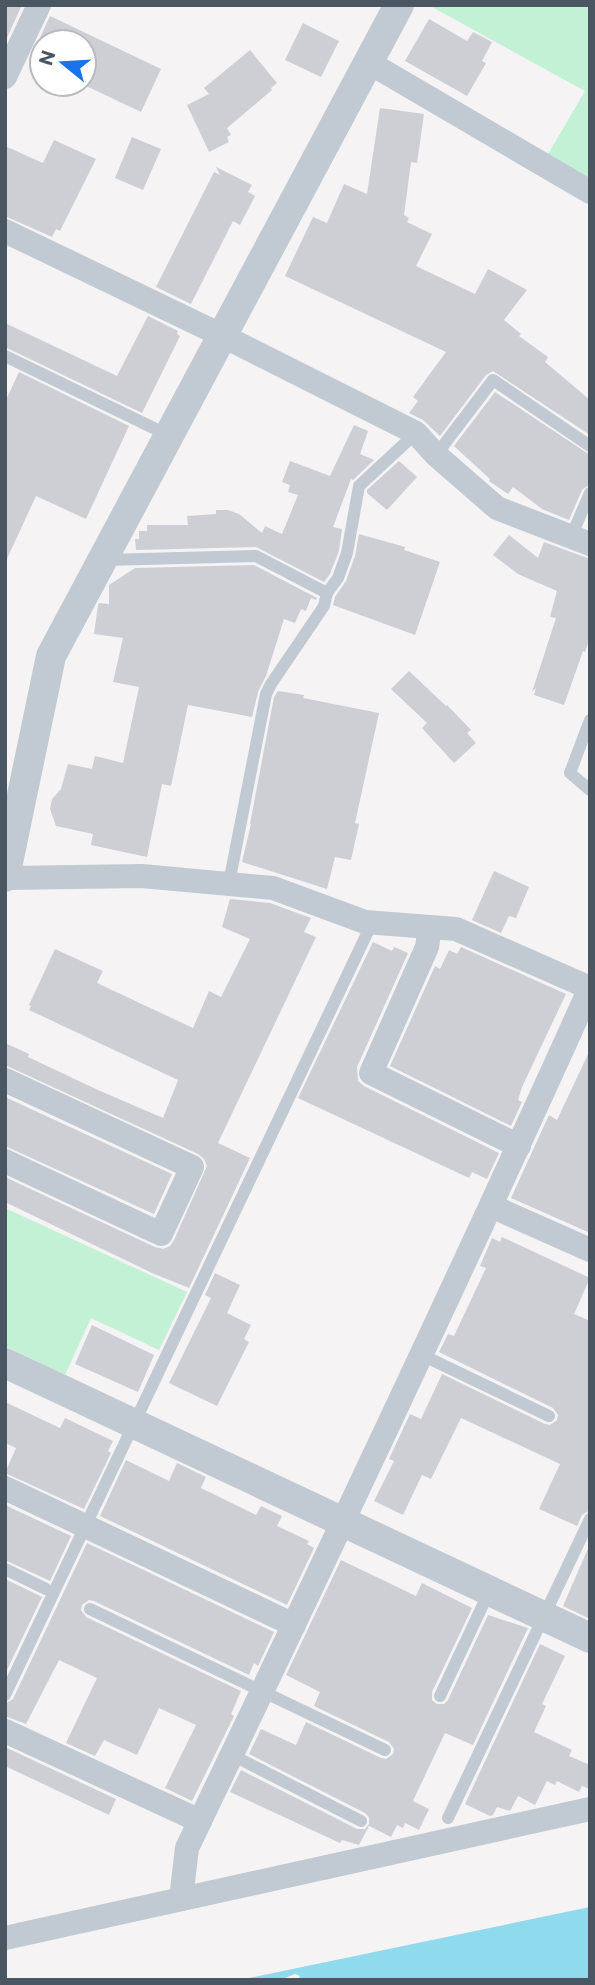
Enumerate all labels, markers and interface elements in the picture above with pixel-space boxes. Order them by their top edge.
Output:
north arrow [28,28,98,98]
text: N [33,47,59,68]

